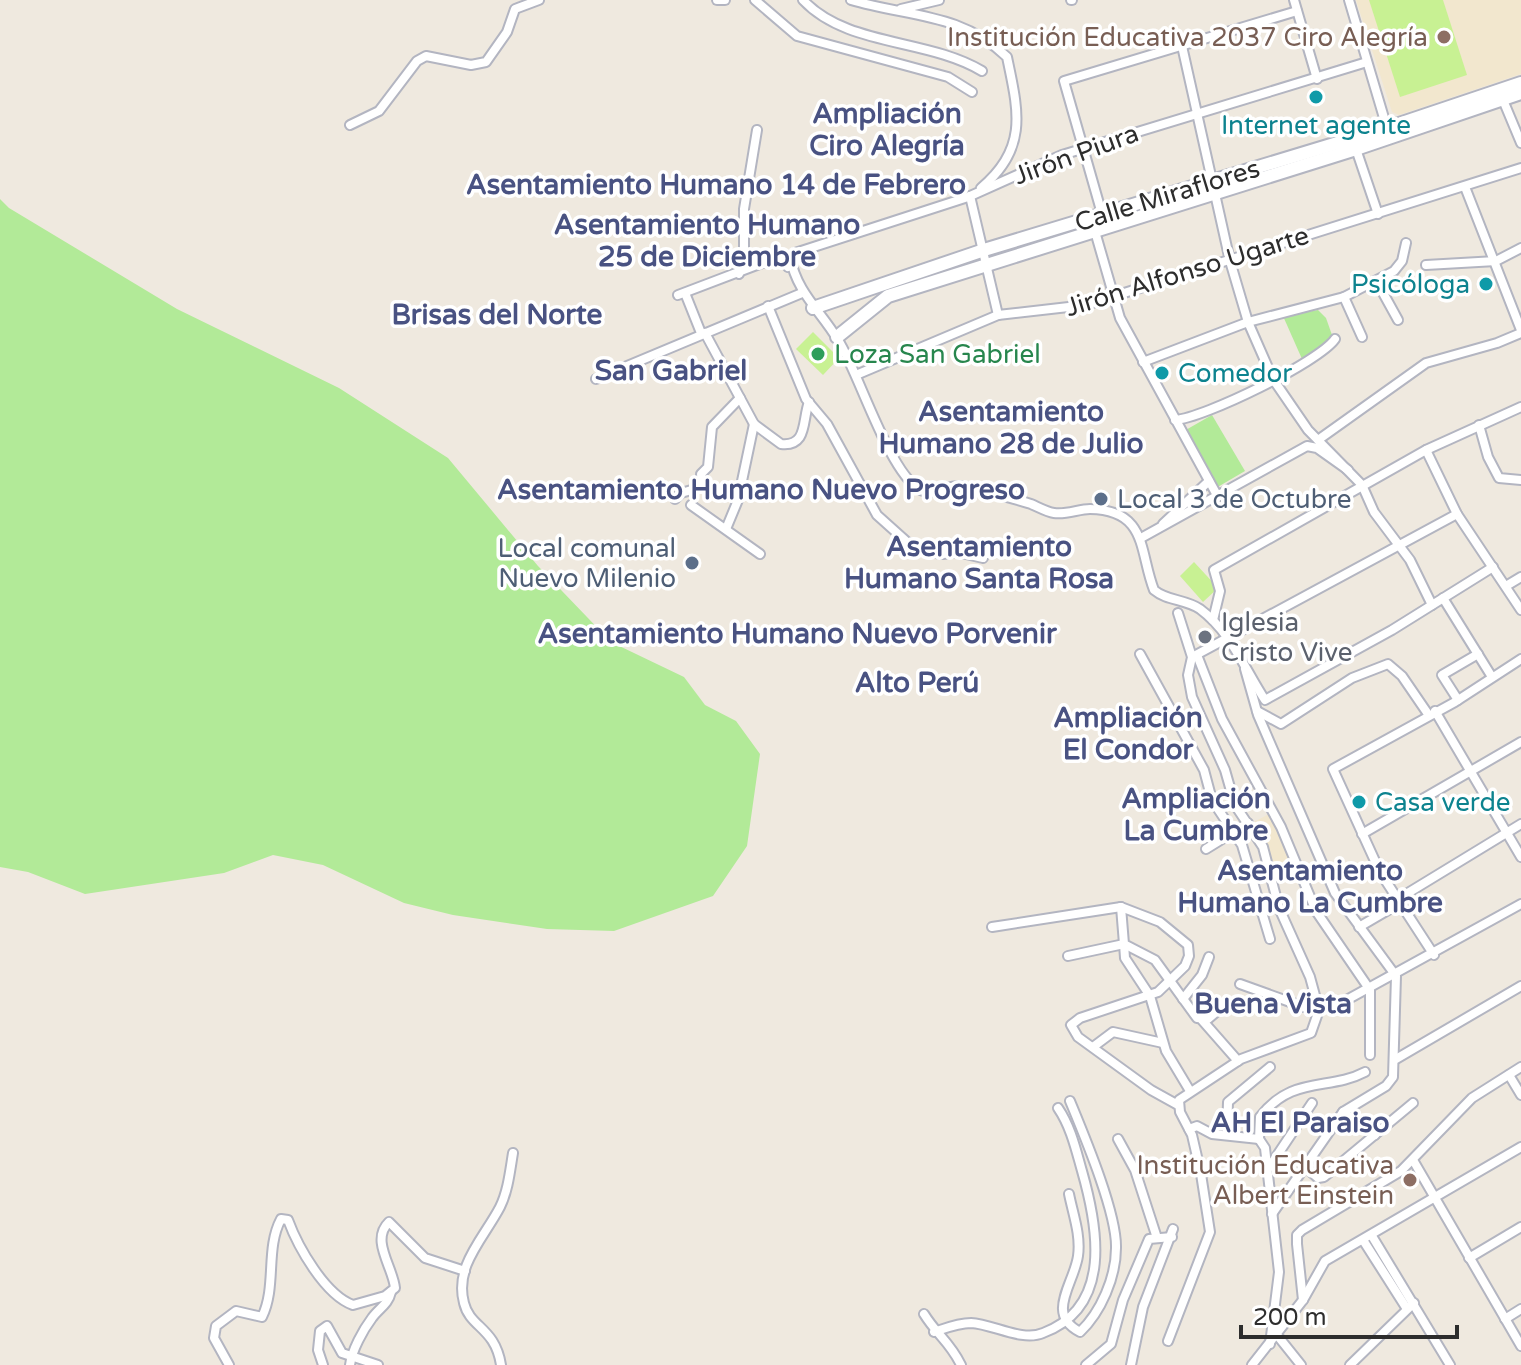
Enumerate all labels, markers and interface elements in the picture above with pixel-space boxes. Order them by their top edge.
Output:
place label: Institución Educativa 2037 Ciro Alegría [947,22,1428,53]
marker: Institución Educativa 2037 Ciro Alegría [1435,28,1453,46]
marker: Internet agente [1307,88,1325,106]
district label: Ampliación Ciro Alegría [809,97,965,163]
place label: Internet agente [1221,110,1411,141]
street label: Jirón Piura [1009,118,1143,191]
street label: Calle Miraflores [1071,153,1263,238]
district label: Asentamiento Humano 14 de Febrero [466,168,966,202]
district label: Asentamiento Humano 25 de Diciembre [554,208,860,274]
street label: Jirón Alfonso Ugarte [1062,220,1313,323]
place label: Psicóloga [1351,269,1470,300]
marker: Psicóloga [1477,275,1495,293]
district label: Brisas del Norte [392,298,603,332]
place label: Loza San Gabriel [834,339,1041,370]
marker: Loza San Gabriel [809,345,827,363]
district label: San Gabriel [595,354,747,388]
place label: Comedor [1178,358,1292,389]
marker: Comedor [1153,364,1171,382]
district label: Asentamiento Humano 28 de Julio [879,395,1143,461]
district label: Asentamiento Humano Nuevo Progreso [497,473,1025,507]
place label: Local 3 de Octubre [1117,484,1351,515]
marker: Local 3 de Octubre [1092,490,1110,508]
district label: Asentamiento Humano Santa Rosa [844,530,1114,596]
place label: Local comunal Nuevo Milenio [497,533,676,594]
marker: Local comunal Nuevo Milenio [683,554,701,572]
place label: Iglesia Cristo Vive [1221,607,1353,668]
district label: Asentamiento Humano Nuevo Porvenir [537,617,1058,651]
marker: Iglesia Cristo Vive [1196,628,1214,646]
district label: Alto Perú [855,666,979,700]
district label: Ampliación El Condor [1053,701,1203,767]
district label: Ampliación La Cumbre [1121,782,1271,848]
place label: Casa verde [1375,787,1511,818]
marker: Casa verde [1350,793,1368,811]
district label: Asentamiento Humano La Cumbre [1177,854,1443,920]
district label: Buena Vista [1194,987,1352,1021]
district label: AH El Paraiso [1210,1106,1390,1140]
place label: Institución Educativa Albert Einstein [1136,1150,1394,1211]
marker: Institución Educativa Albert Einstein [1401,1171,1419,1189]
scale bar [1241,1289,1457,1339]
text: 200 m [1253,1303,1327,1332]

